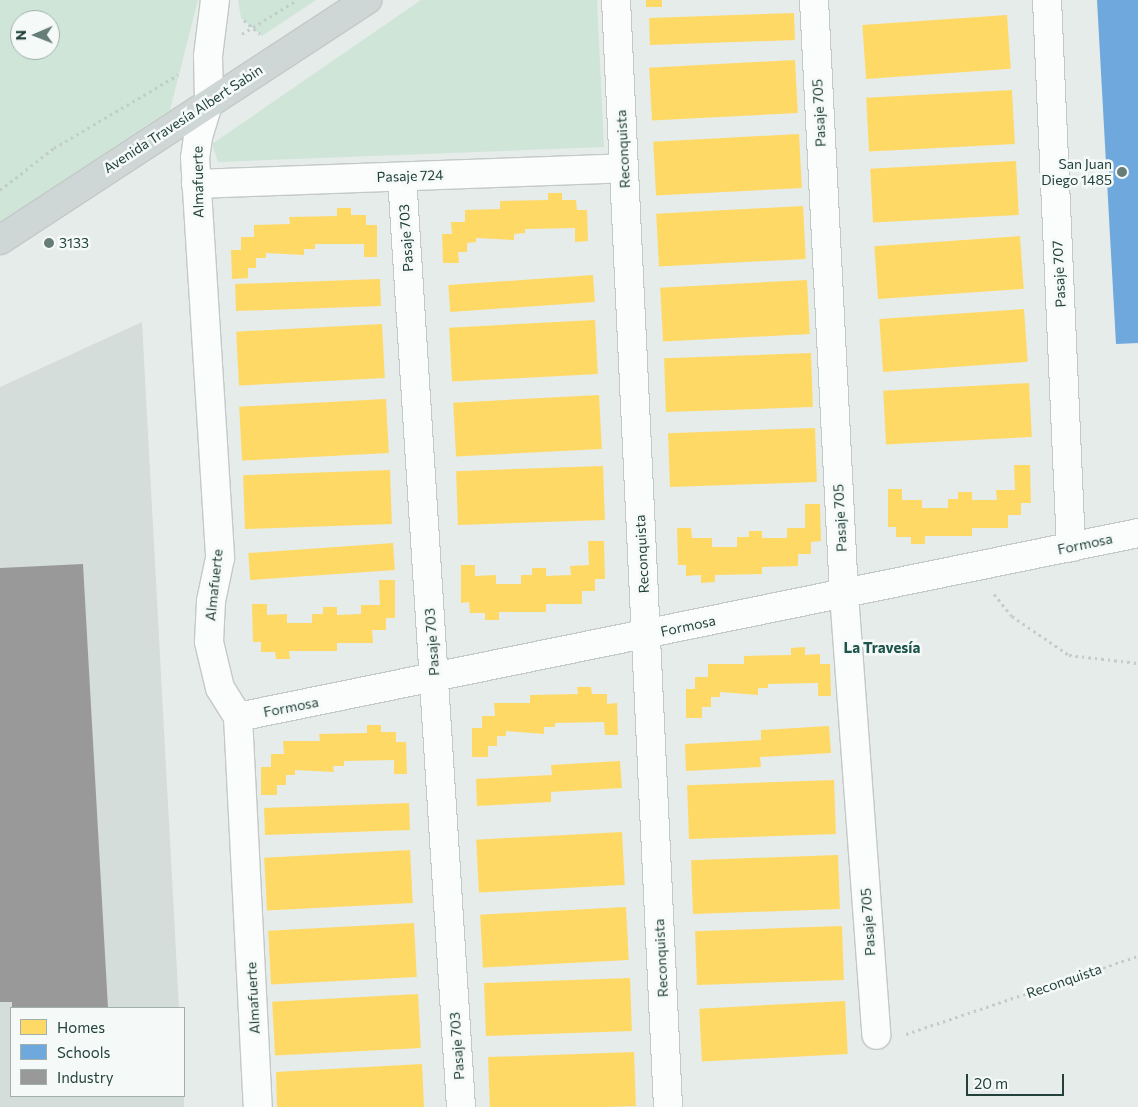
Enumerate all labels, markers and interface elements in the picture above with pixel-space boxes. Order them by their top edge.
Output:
north arrow [10,10,60,60]
text: N [12,30,29,41]
street label: Avenida Travesía Albert Sabin [100,61,266,177]
street label: Pasaje 705 [809,79,829,147]
street label: Reconquista [613,109,633,189]
street label: Almafuerte [189,146,207,218]
place label: San Juan Diego 1485 [1041,156,1112,188]
street label: Pasaje 724 [376,166,444,186]
marker: San Juan Diego 1485 [1116,166,1128,178]
street label: Pasaje 703 [395,204,417,272]
place label: 3133 [59,235,89,251]
marker: 3133 [43,237,55,249]
street label: Pasaje 707 [1049,240,1069,308]
street label: Pasaje 705 [830,484,850,552]
street label: Reconquista [632,514,652,594]
street label: Formosa [1056,530,1114,558]
street label: Almafuerte [202,548,226,622]
street label: Pasaje 703 [421,608,443,676]
street label: Formosa [659,612,717,640]
district label: La Travesía [844,639,920,657]
street label: Formosa [262,693,320,721]
street label: Pasaje 705 [857,888,879,956]
street label: Reconquista [651,918,671,998]
street label: Reconquista [1024,960,1104,1002]
street label: Almafuerte [243,962,263,1034]
legend [10,1007,185,1097]
street label: Pasaje 703 [446,1012,468,1080]
text: Homes [57,1018,105,1036]
text: Schools [57,1043,110,1061]
scale bar [968,1064,1066,1096]
text: Industry [57,1068,114,1086]
text: 20 m [974,1074,1008,1092]

